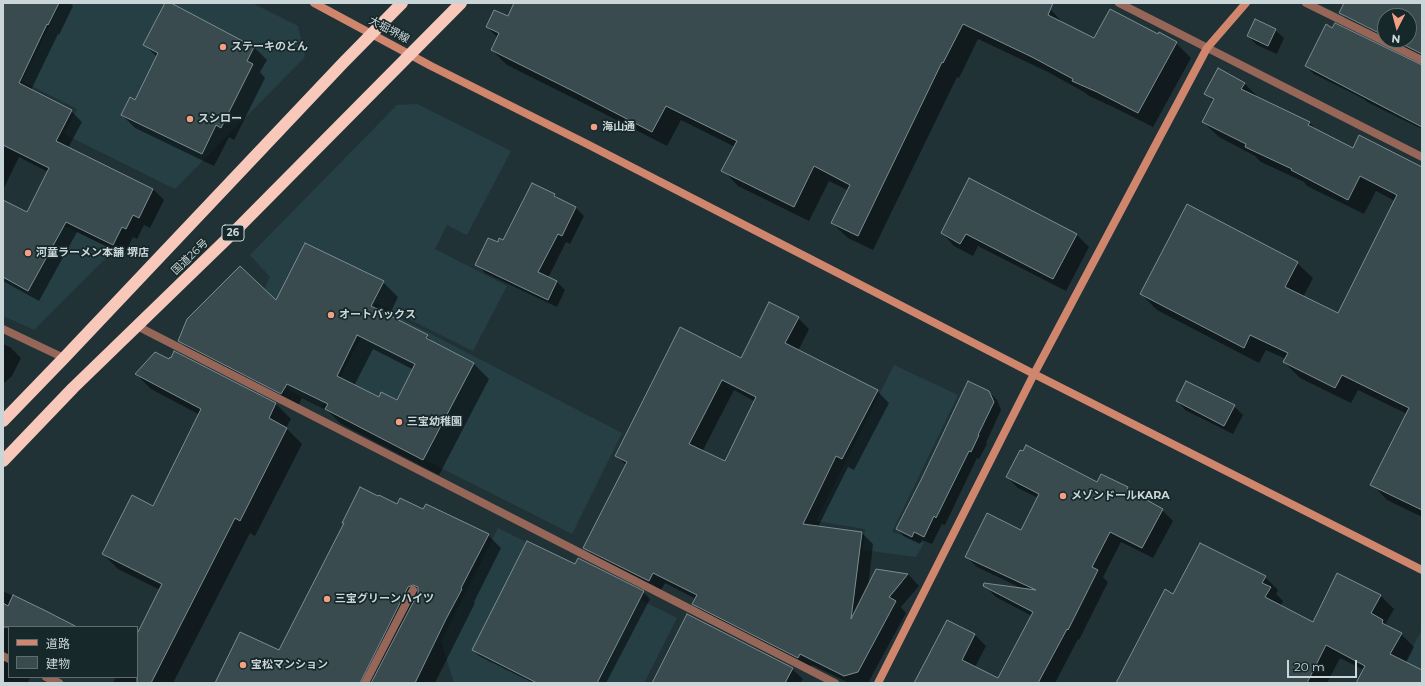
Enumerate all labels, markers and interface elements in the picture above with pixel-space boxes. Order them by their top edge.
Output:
north arrow [1377,8,1417,48]
street label: 大堀堺線 [366,14,412,46]
text: N [1391,32,1401,46]
place label: ステーキのどん [231,40,308,54]
marker: ステーキのどん [218,42,228,52]
place label: スシロー [198,112,242,126]
marker: スシロー [185,114,195,124]
place label: 海山通 [602,120,635,134]
marker: 海山通 [589,122,599,132]
road number: 26 [222,225,244,241]
street label: 国道26号 [169,236,211,278]
place label: 河童ラーメン本舗 堺店 [36,246,149,260]
marker: 河童ラーメン本舗 堺店 [23,248,33,258]
place label: オートバックス [339,308,416,322]
marker: オートバックス [326,310,336,320]
place label: 三宝幼稚園 [407,415,462,429]
marker: 三宝幼稚園 [394,417,404,427]
place label: メゾンドールKARA [1071,489,1170,503]
marker: メゾンドールKARA [1058,491,1068,501]
place label: 三宝グリーンハイツ [335,592,434,606]
marker: 三宝グリーンハイツ [322,594,332,604]
legend [8,626,138,678]
text: 道路 [46,636,70,651]
scale bar [1289,652,1359,678]
text: 建物 [46,656,70,671]
place label: 宝松マンション [251,658,328,672]
text: 20 m [1294,659,1325,674]
marker: 宝松マンション [238,660,248,670]

